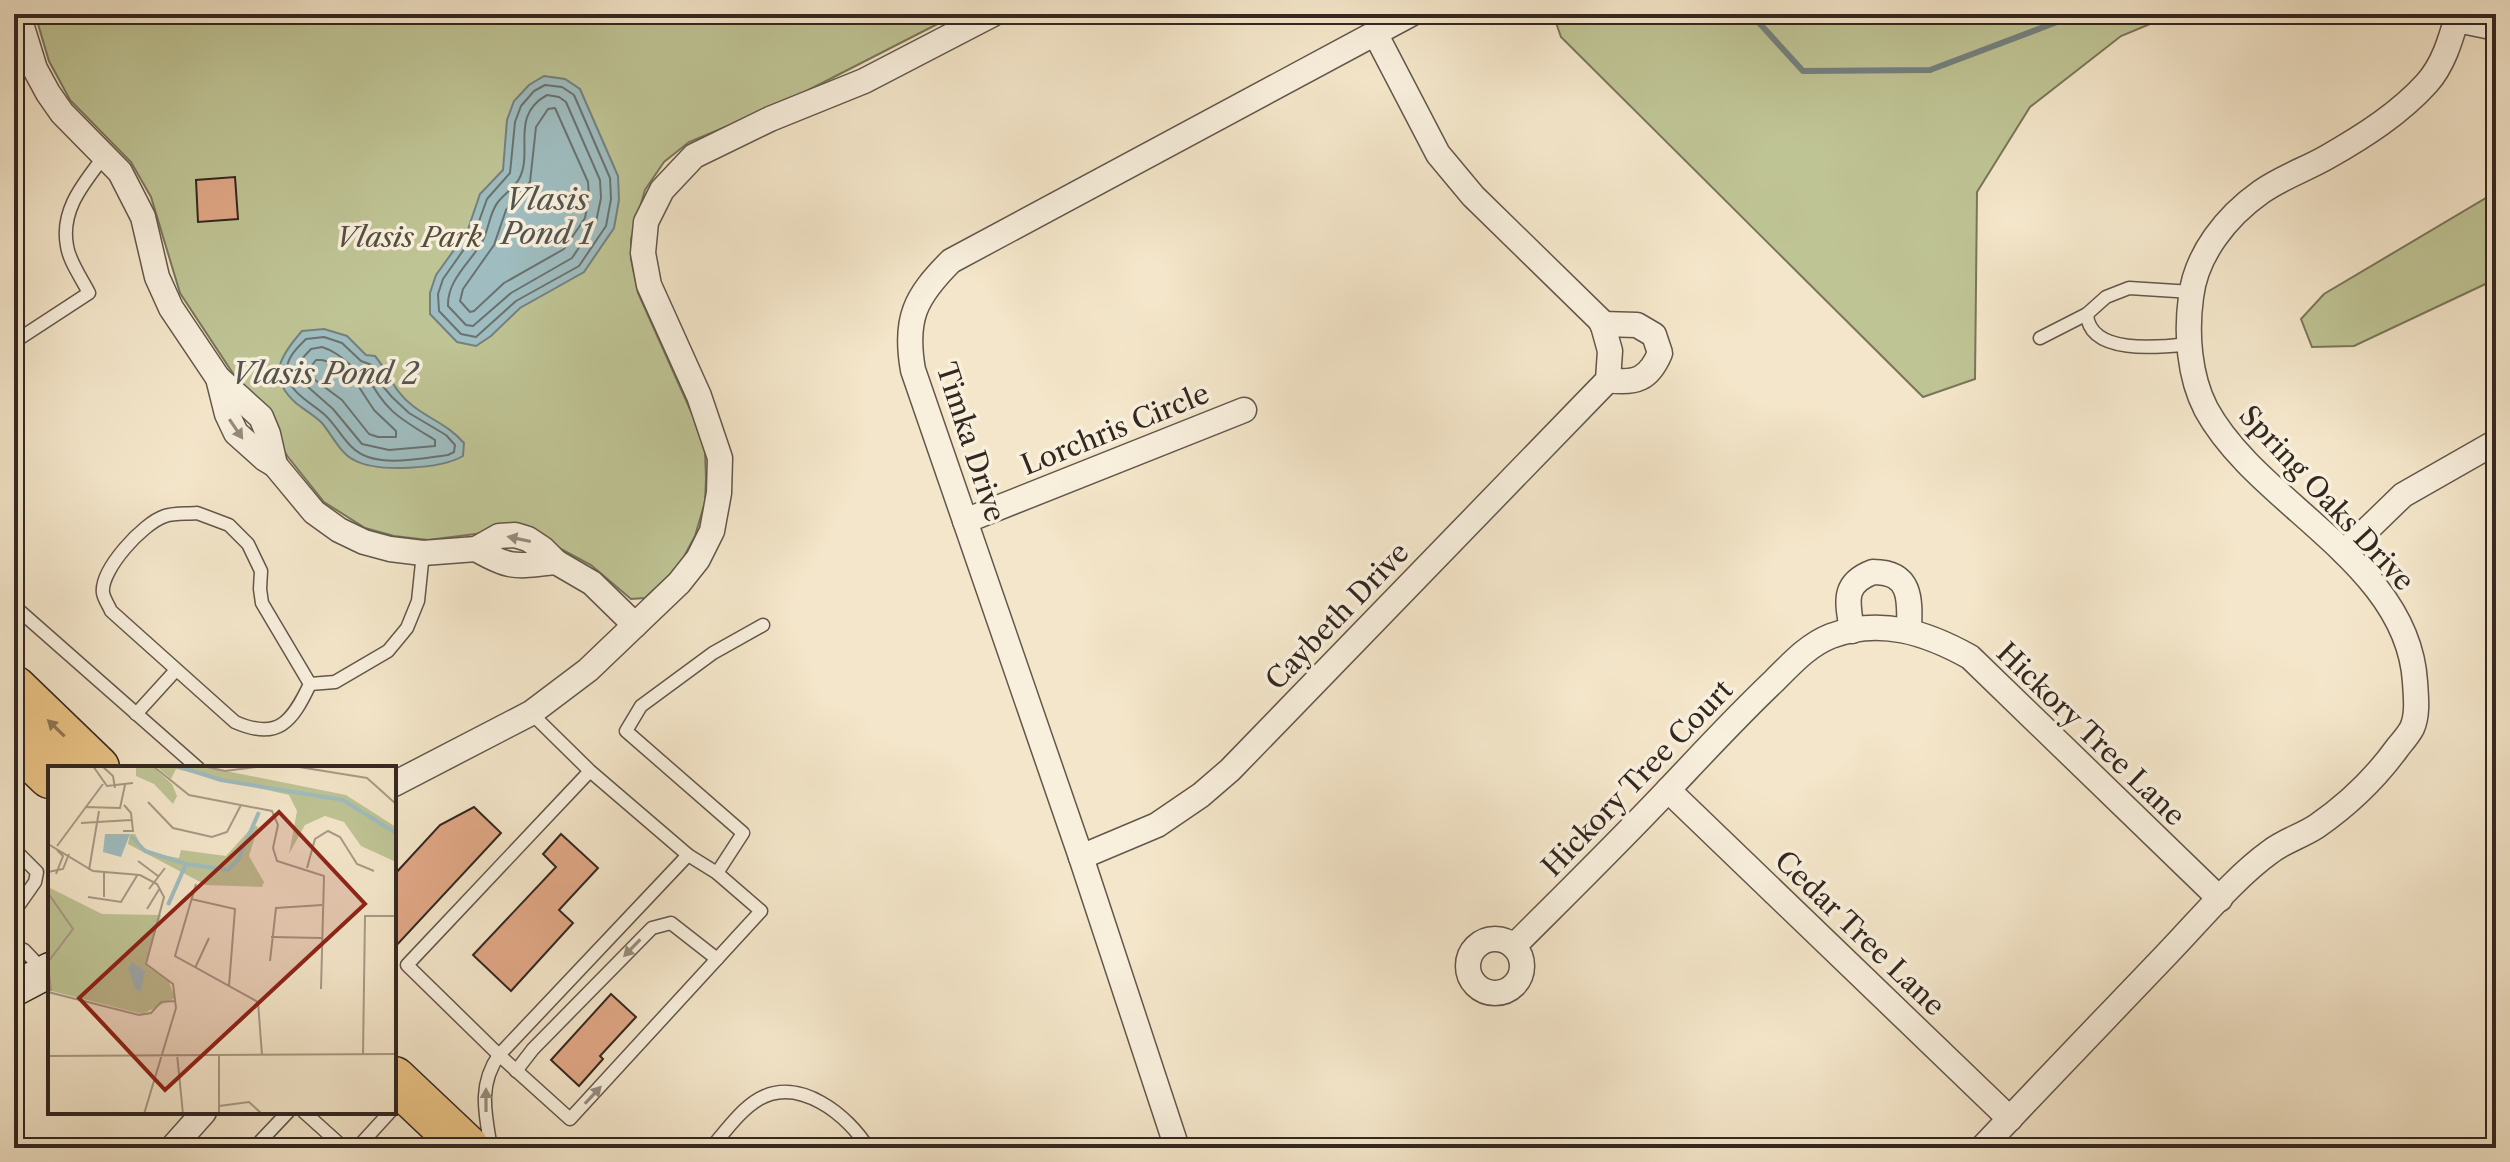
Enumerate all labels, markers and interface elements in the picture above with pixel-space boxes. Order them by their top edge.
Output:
water label: Vlasis Pond 1 [499,181,594,252]
park label: Vlasis Park [336,220,483,254]
water label: Vlasis Pond 2 [231,355,419,392]
street label: Timka Drive [929,358,1013,526]
street label: Lorchris Circle [1016,376,1214,482]
street label: Spring Oaks Drive [2233,398,2421,598]
one-way arrow [228,418,243,439]
one-way arrow [506,532,531,544]
street label: Caybeth Drive [1258,535,1416,697]
street label: Hickory Tree Lane [1990,635,2192,833]
street label: Hickory Tree Court [1534,673,1740,883]
one-way arrow [47,719,66,738]
inset map [48,766,396,1114]
street label: Cedar Tree Lane [1768,843,1952,1023]
one-way arrow [624,938,642,957]
one-way arrow [583,1085,601,1104]
one-way arrow [480,1087,492,1112]

